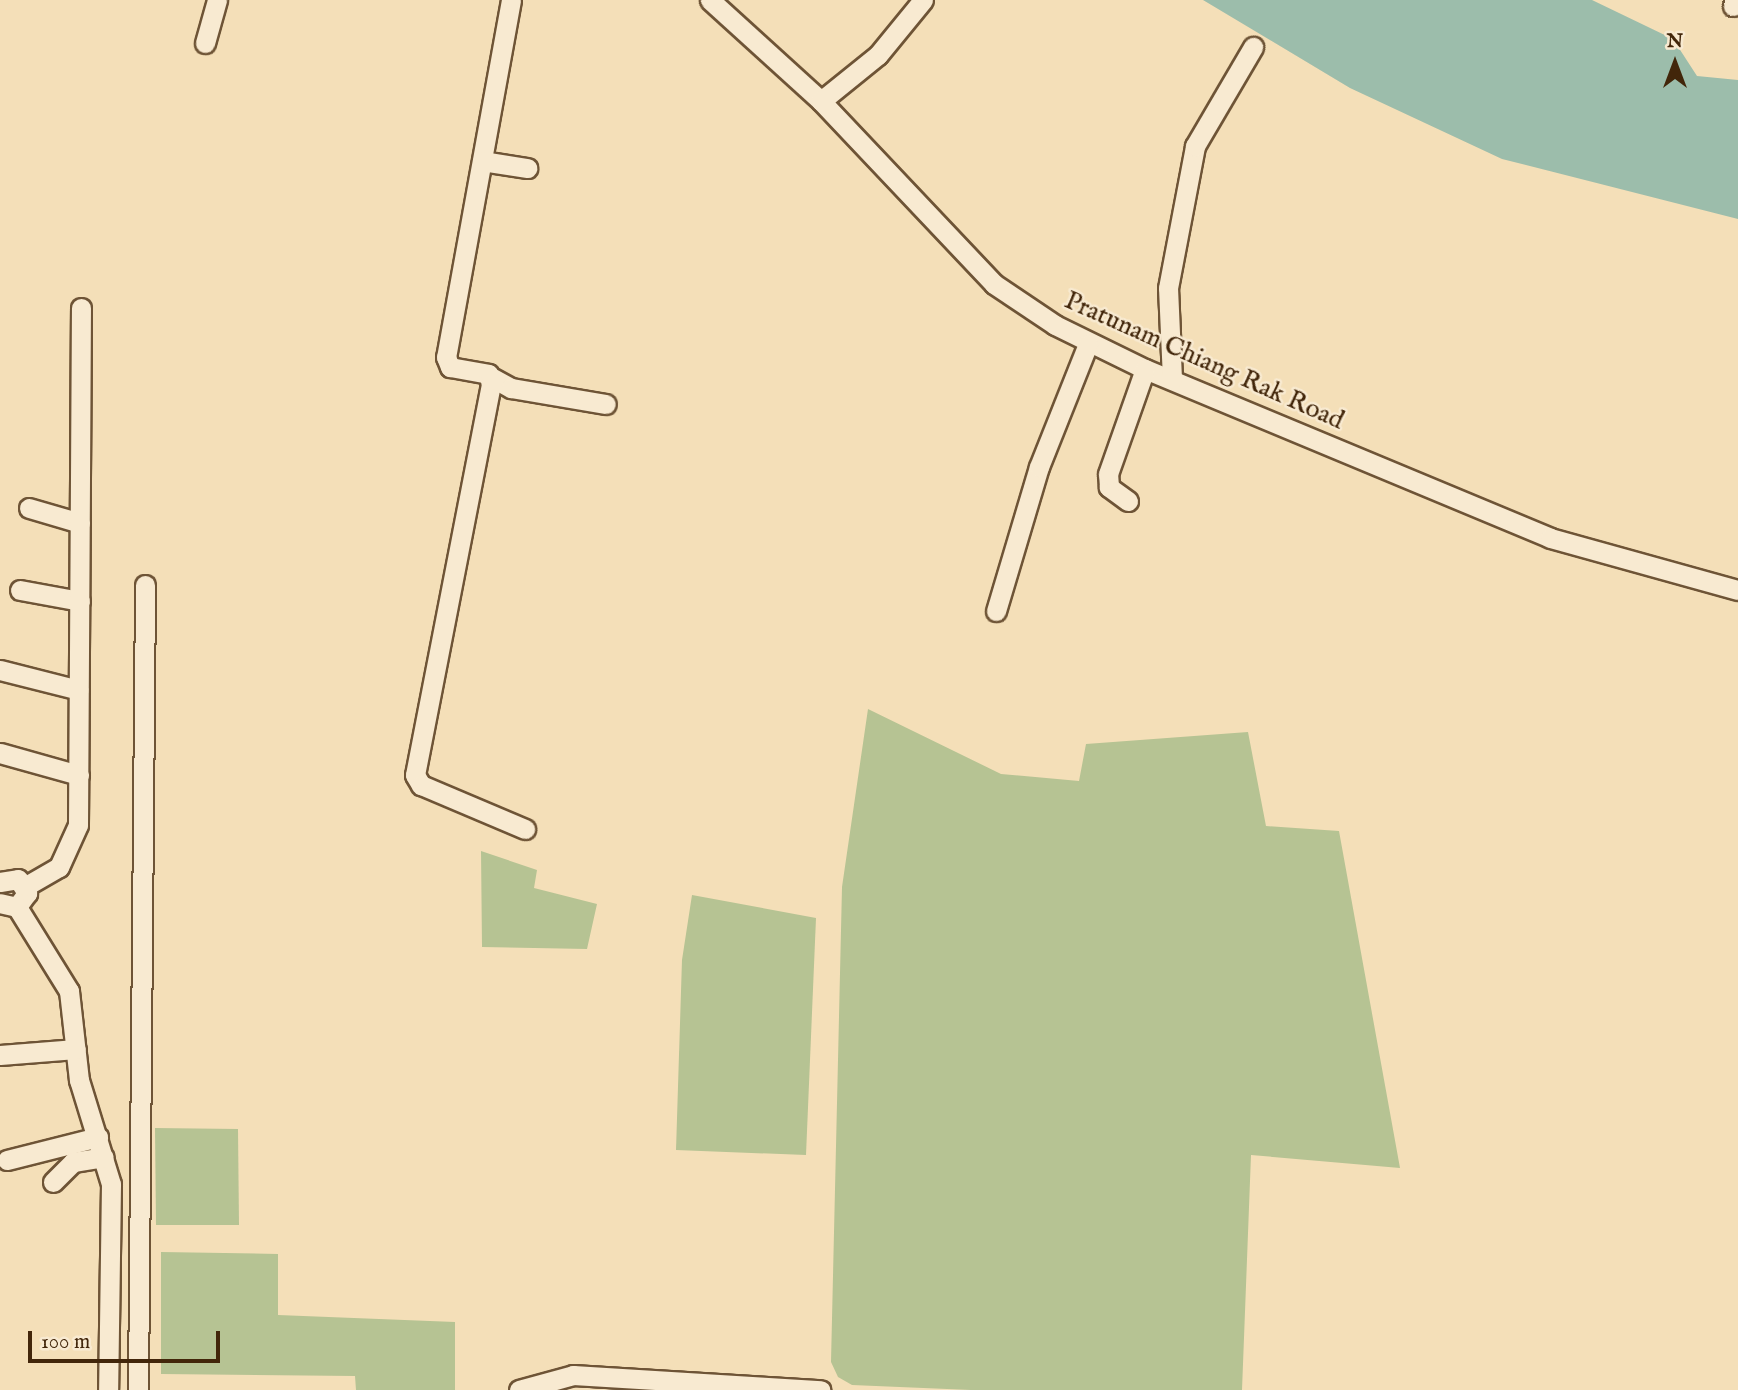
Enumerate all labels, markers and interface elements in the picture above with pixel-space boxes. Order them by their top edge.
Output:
north arrow [1640,28,1710,98]
text: N [1667,30,1683,54]
street label: Pratunam Chiang Rak Road [1059,285,1349,437]
scale bar [32,1316,224,1360]
text: 100 m [41,1329,90,1356]

